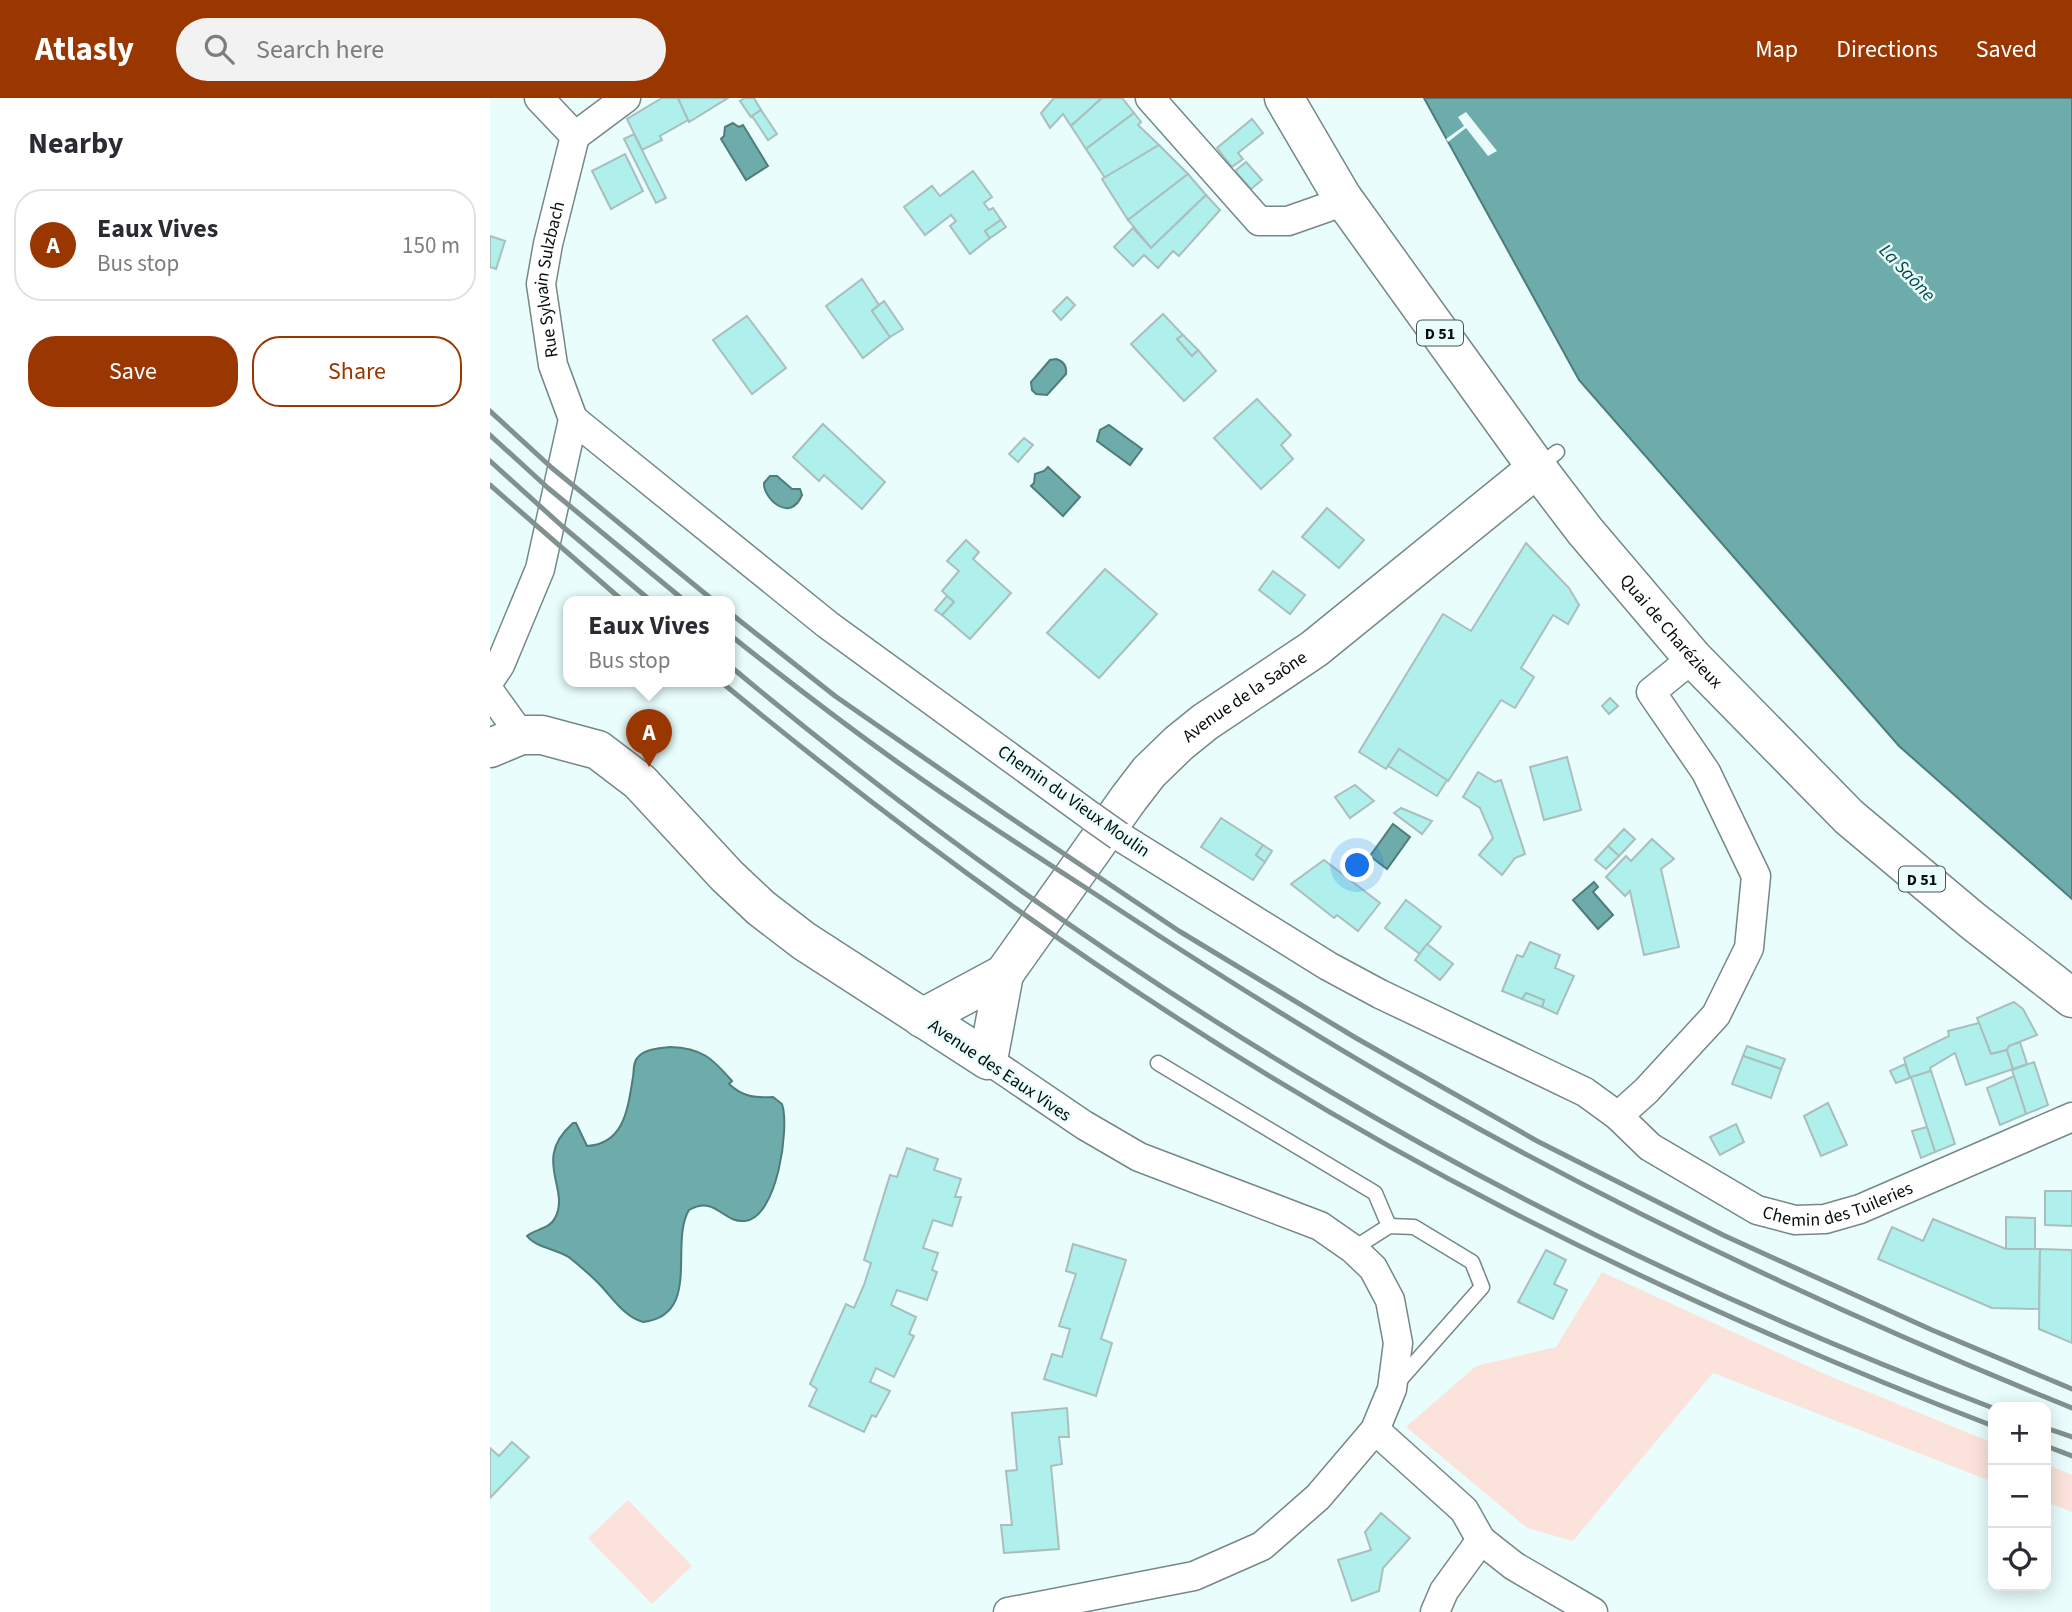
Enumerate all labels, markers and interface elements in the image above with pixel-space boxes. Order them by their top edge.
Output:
search box [176,18,666,81]
text: Atlasly [35,26,134,73]
icon: search [200,30,238,68]
text: Search here [256,31,384,68]
text: Map [1755,32,1798,67]
text: Directions [1836,32,1938,67]
text: Saved [1976,32,2037,67]
text: Nearby [28,122,123,165]
street label: Rue Sylvain Sulzbach [529,199,571,359]
text: Eaux Vives [97,210,218,247]
text: A [46,229,60,262]
text: 150 m [402,229,460,262]
water label: La Saône [1872,238,1941,308]
text: Bus stop [97,247,179,280]
road number: D 51 [1417,320,1463,345]
button: Save [28,336,238,407]
button: Share [252,336,462,407]
street label: Quai de Charézieux [1614,569,1728,694]
popup [563,596,735,687]
text: Eaux Vives [588,607,710,644]
text: Bus stop [588,644,670,677]
street label: Avenue de la Saône [1177,645,1312,748]
pin: A [626,709,672,767]
street label: Chemin du Vieux Moulin [993,739,1155,863]
your location [1340,848,1374,882]
road number: D 51 [1899,866,1945,892]
street label: Avenue des Eaux Vives [923,1013,1076,1128]
street label: Chemin des Tuileries [1760,1176,1917,1233]
map controls [1988,1402,2051,1591]
button: + [1988,1402,2051,1465]
button: − [1988,1465,2051,1528]
button: locate [1988,1528,2051,1591]

